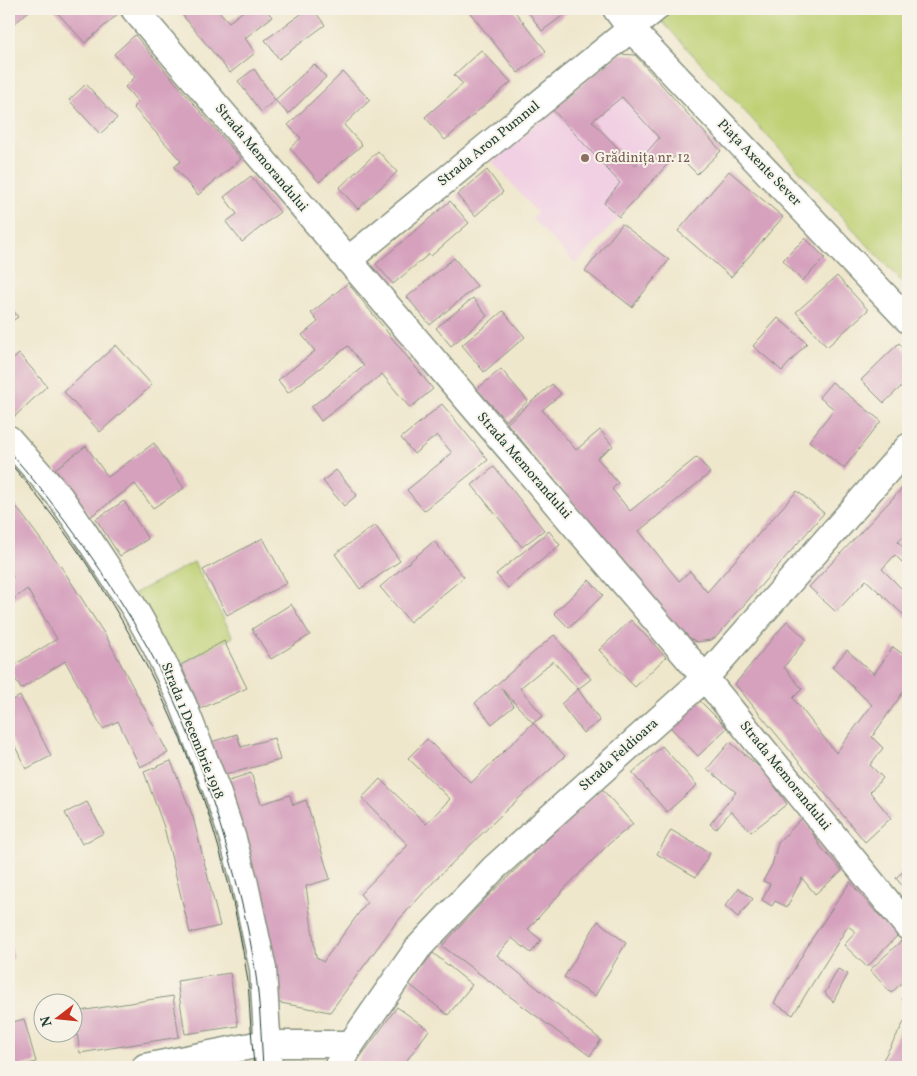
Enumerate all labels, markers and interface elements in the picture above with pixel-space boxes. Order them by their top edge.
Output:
street label: Strada Aron Pumnul [434,97,544,191]
street label: Strada Memorandului [210,100,312,216]
street label: Piața Axente Sever [713,115,805,211]
place label: Grădinița nr. 12 [595,149,690,168]
marker: Grădinița nr. 12 [579,152,591,164]
street label: Strada Memorandului [472,409,576,523]
street label: Strada 1 Decembrie 1918 [156,660,228,802]
street label: Strada Feldioara [575,714,663,796]
street label: Strada Memorandului [735,717,835,835]
north arrow [32,994,82,1044]
text: N [36,1014,57,1029]

